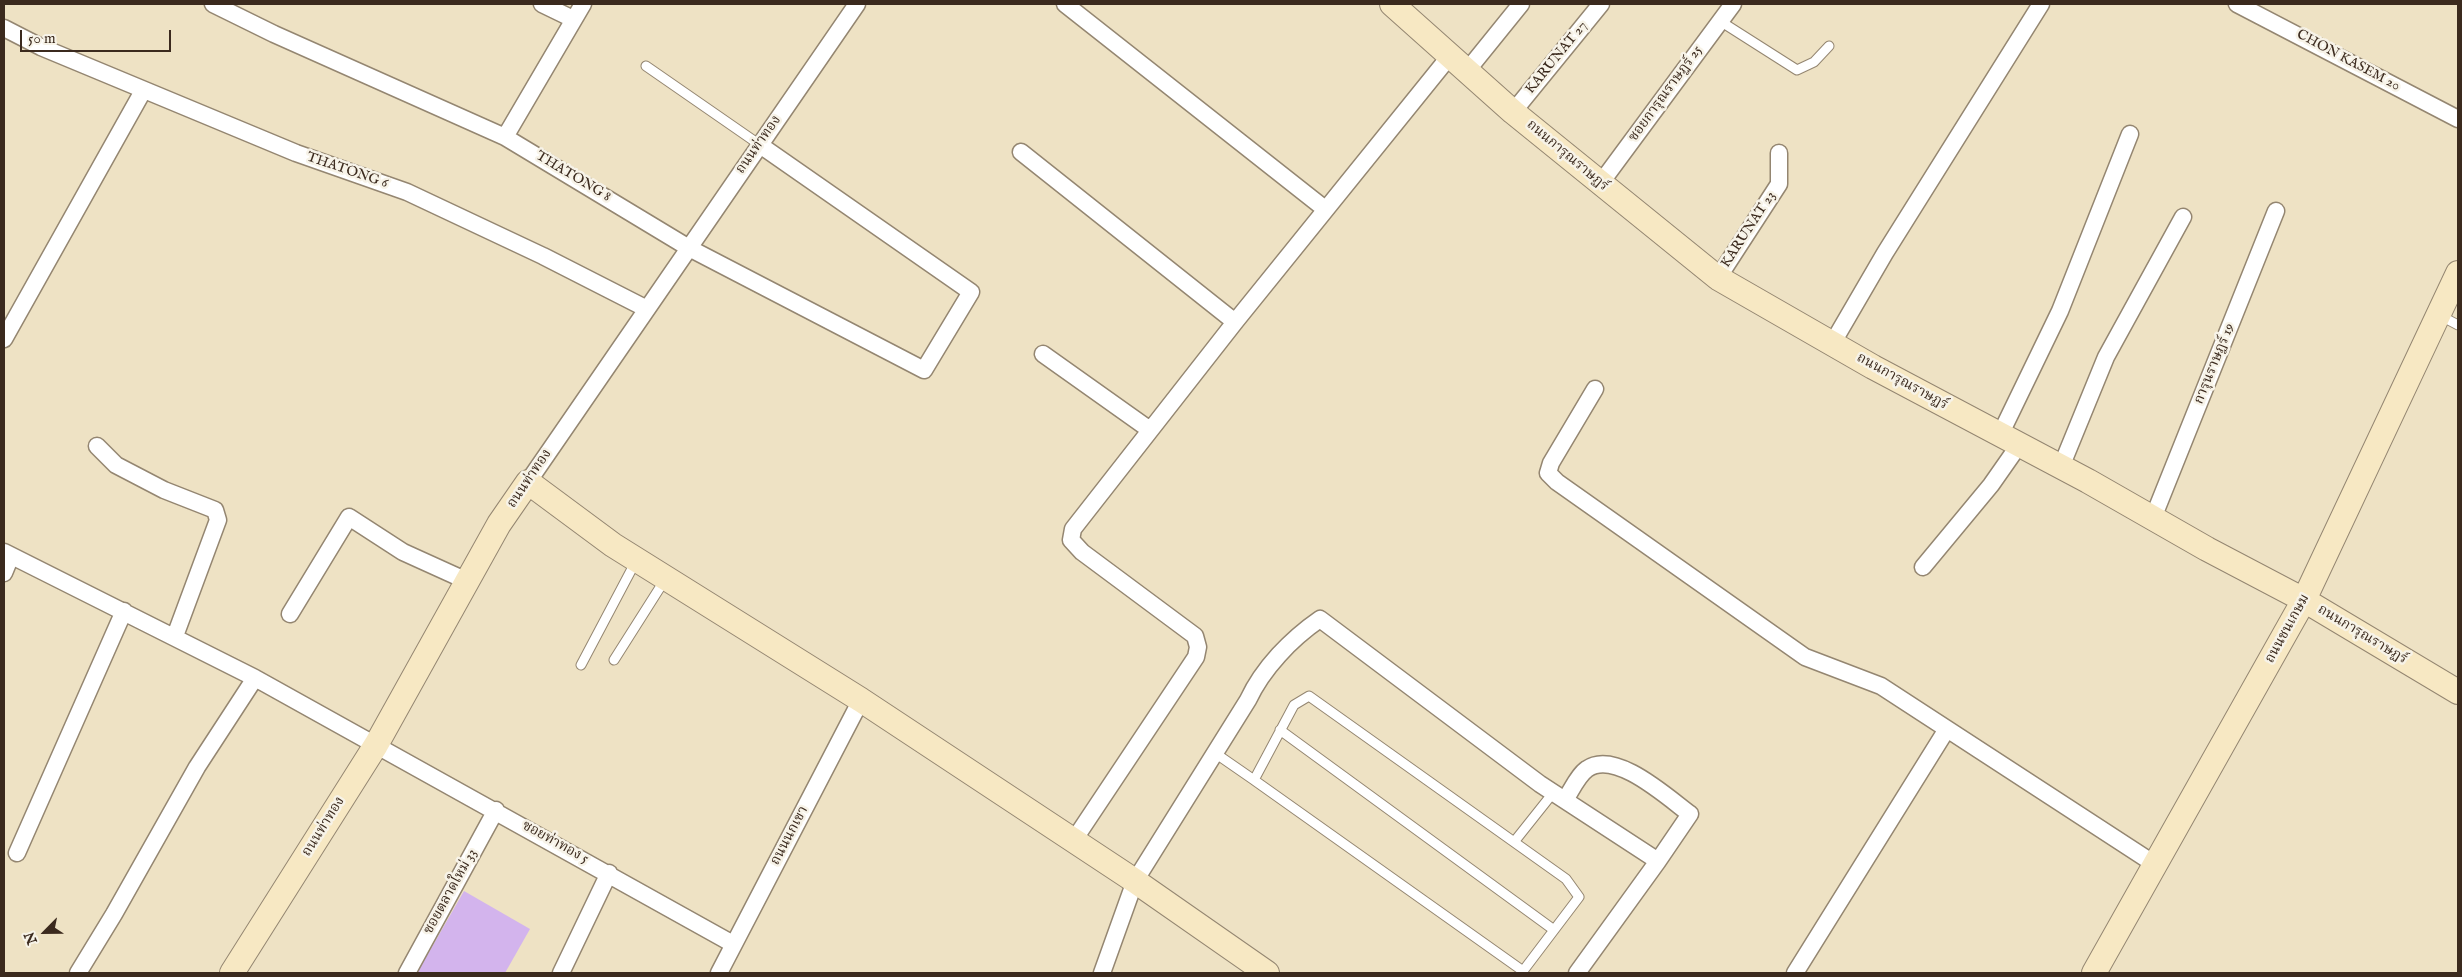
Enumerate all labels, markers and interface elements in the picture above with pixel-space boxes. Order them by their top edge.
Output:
street label: KARUNAT 27 [1523,18,1591,98]
scale bar [22,20,174,52]
street label: CHON KASEM 20 [2293,27,2403,95]
text: 50 m [28,29,56,48]
street label: ซอยการุณราษฎร์ 25 [1626,43,1706,145]
street label: ถนนท่าทอง [733,113,785,177]
street label: ถนนการุณราษฏร์ [1523,117,1611,195]
street label: THATONG 8 [532,148,614,206]
street label: THATONG 6 [304,149,390,193]
street label: KARUNAT 23 [1718,189,1780,271]
street label: การุนราษฏร์ 19 [2191,321,2239,407]
street label: ถนนการุณราษฏร์ [1853,350,1951,414]
street label: ถนนท่าทอง [504,446,556,512]
street label: ถนนชนเกษม [2262,591,2314,667]
street label: ถนนการุณราษฏร์ [2314,602,2410,668]
street label: ถนนท่าทอง [299,794,349,860]
street label: ถนนนกเขา [767,804,813,868]
street label: ซอยท่าทอง 5 [519,818,591,868]
street label: ซอยตลาดใหม่ 33 [421,847,481,937]
north arrow [20,907,70,957]
text: N [21,929,42,947]

